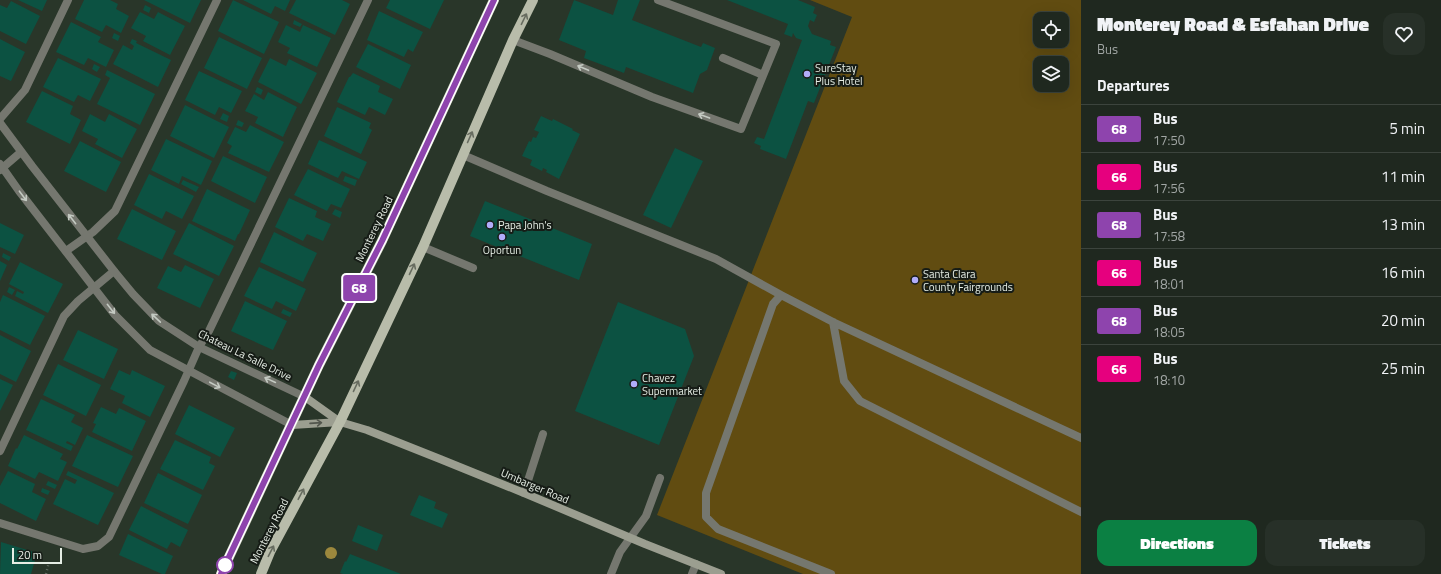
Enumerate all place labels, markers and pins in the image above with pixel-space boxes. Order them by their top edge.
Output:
place label: SureStay Plus Hotel [815,60,863,89]
marker: SureStay Plus Hotel [802,69,812,79]
place label: Papa John's [498,217,552,233]
marker: Papa John's [485,220,495,230]
marker: Oportun [497,232,507,242]
place label: Oportun [483,242,521,258]
place label: Santa Clara County Fairgrounds [923,266,1013,295]
marker: Santa Clara County Fairgrounds [910,275,920,285]
place label: Chavez Supermarket [642,370,702,399]
marker: Chavez Supermarket [629,379,639,389]
unlabelled marker [216,556,234,574]

